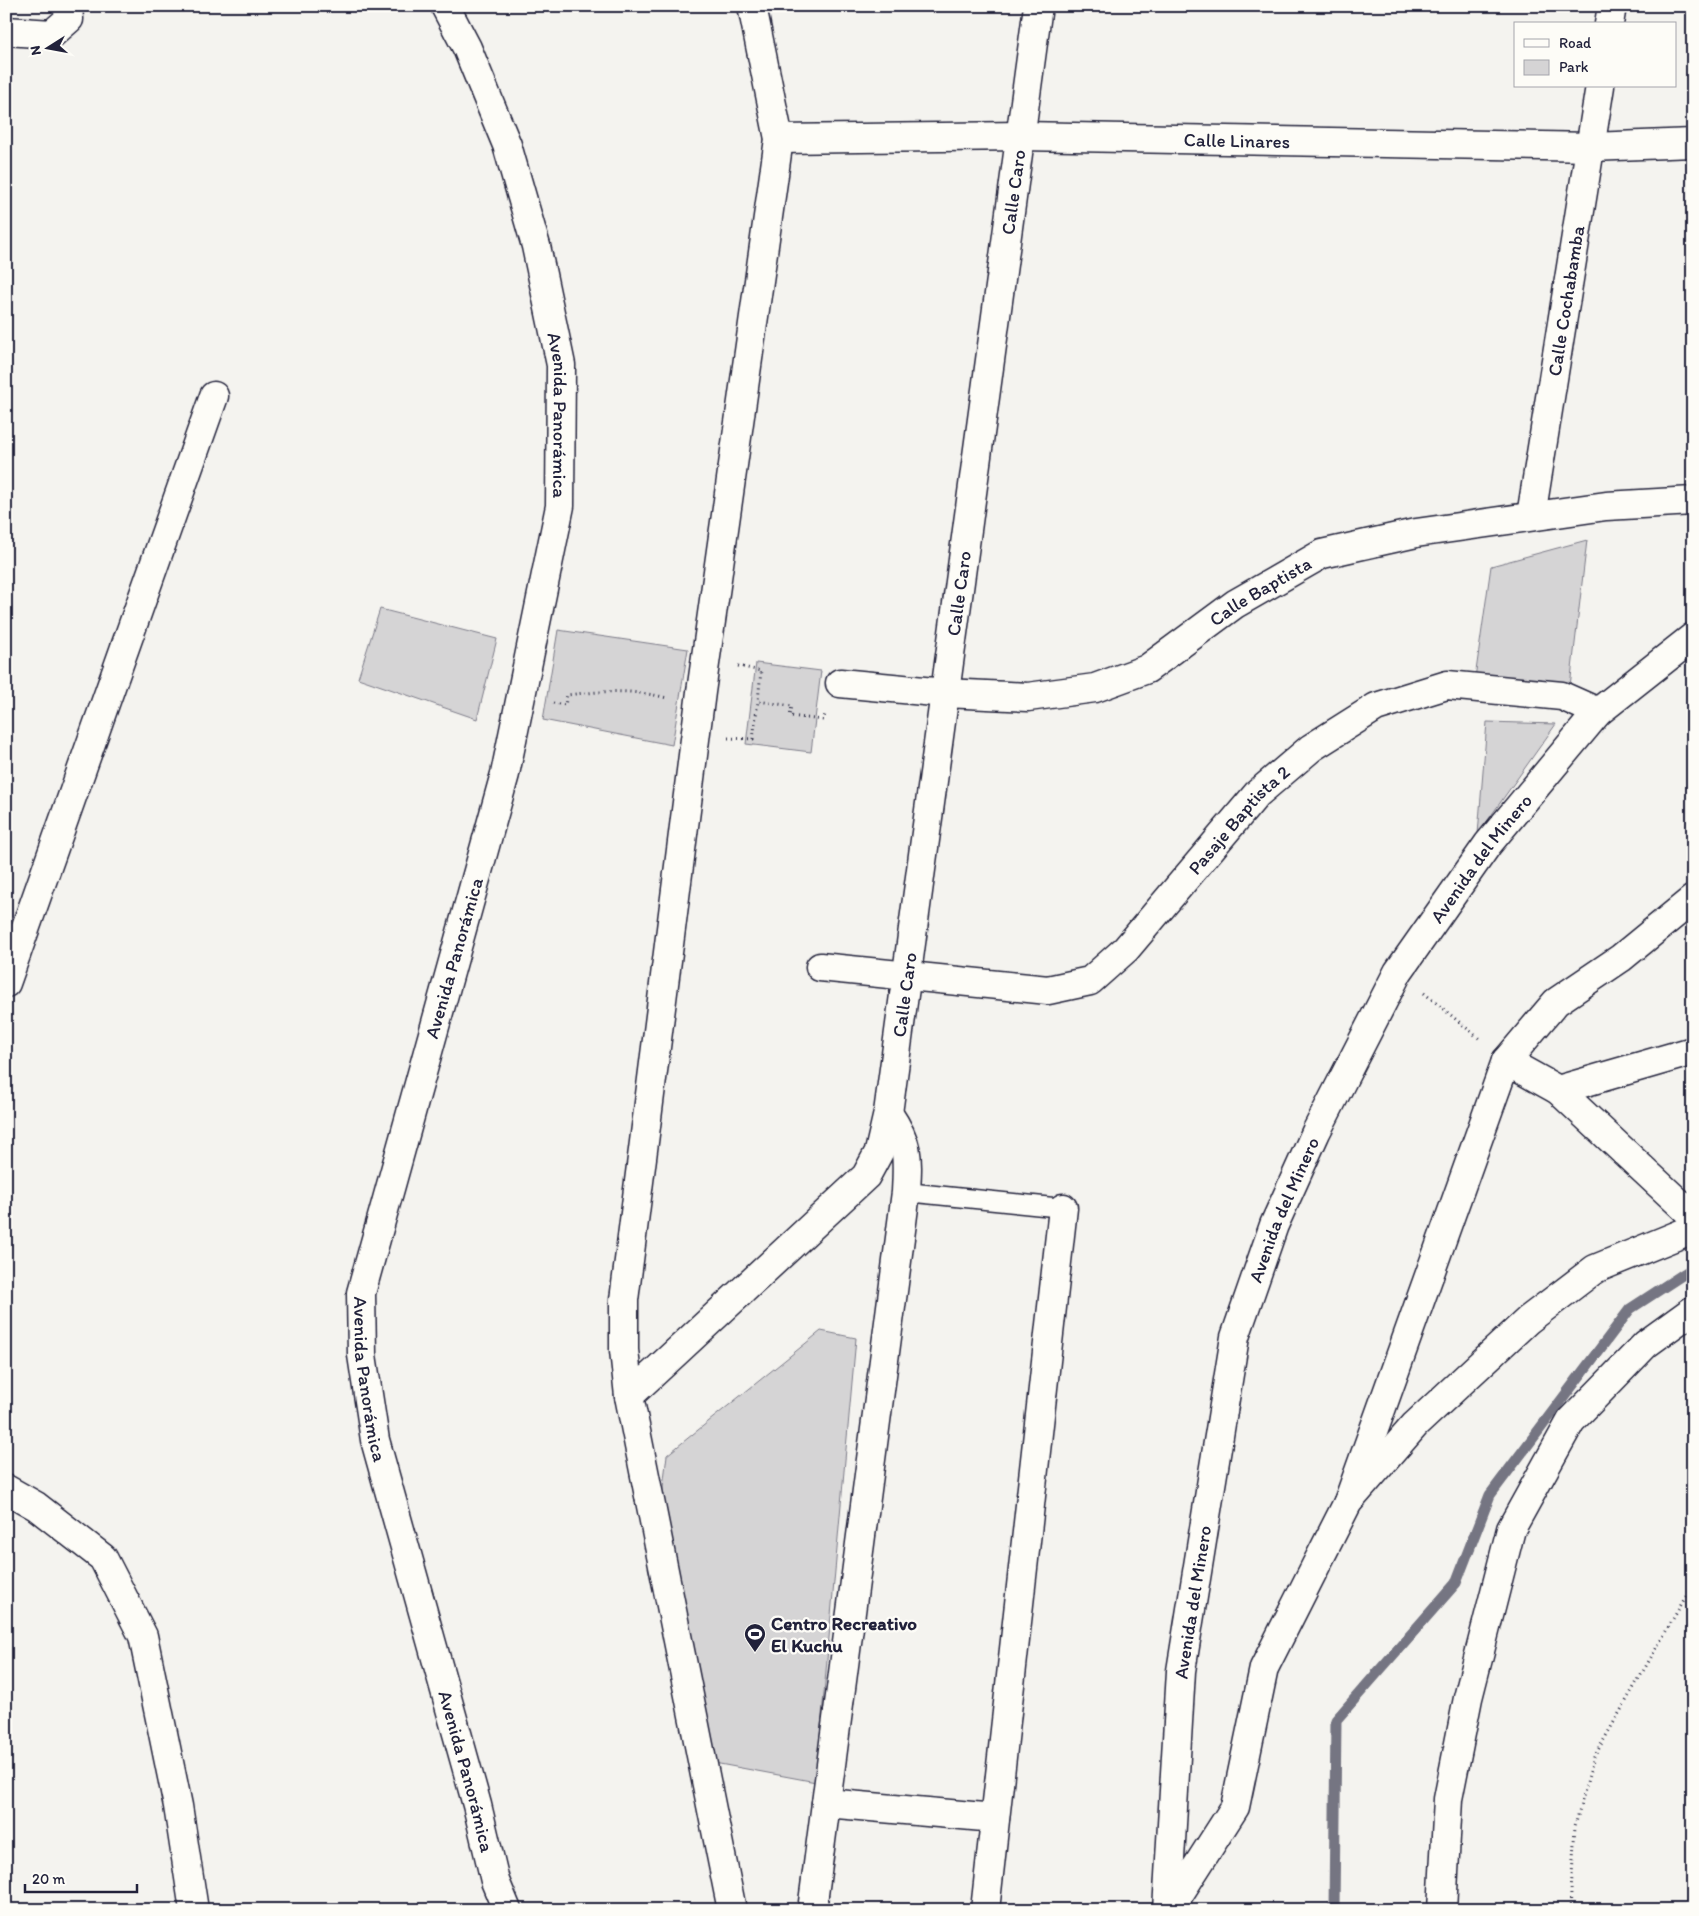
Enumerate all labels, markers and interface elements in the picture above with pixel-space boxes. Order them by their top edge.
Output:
north arrow [22,22,72,72]
legend [1514,22,1676,88]
text: Road [1559,34,1592,52]
text: N [26,44,45,57]
text: Park [1559,58,1589,76]
street label: Calle Linares [1184,128,1290,153]
street label: Calle Caro [996,148,1030,236]
street label: Calle Cochabamba [1542,224,1589,378]
street label: Avenida Panorámica [543,330,573,498]
street label: Calle Caro [941,549,976,637]
street label: Calle Baptista [1204,551,1315,631]
street label: Pasaje Baptista 2 [1183,760,1294,879]
street label: Avenida del Minero [1425,789,1537,927]
street label: Avenida Panorámica [420,875,488,1041]
street label: Calle Caro [887,951,921,1039]
street label: Avenida del Minero [1243,1133,1324,1286]
street label: Avenida Panorámica [350,1296,392,1464]
street label: Avenida del Minero [1169,1524,1216,1680]
place label: Centro Recreativo El Kuchu [771,1612,917,1657]
sports icon: Centro Recreativo El Kuchu [743,1622,767,1653]
street label: Avenida Panorámica [434,1688,499,1855]
scale bar [25,1861,138,1893]
text: 20 m [32,1870,66,1888]

